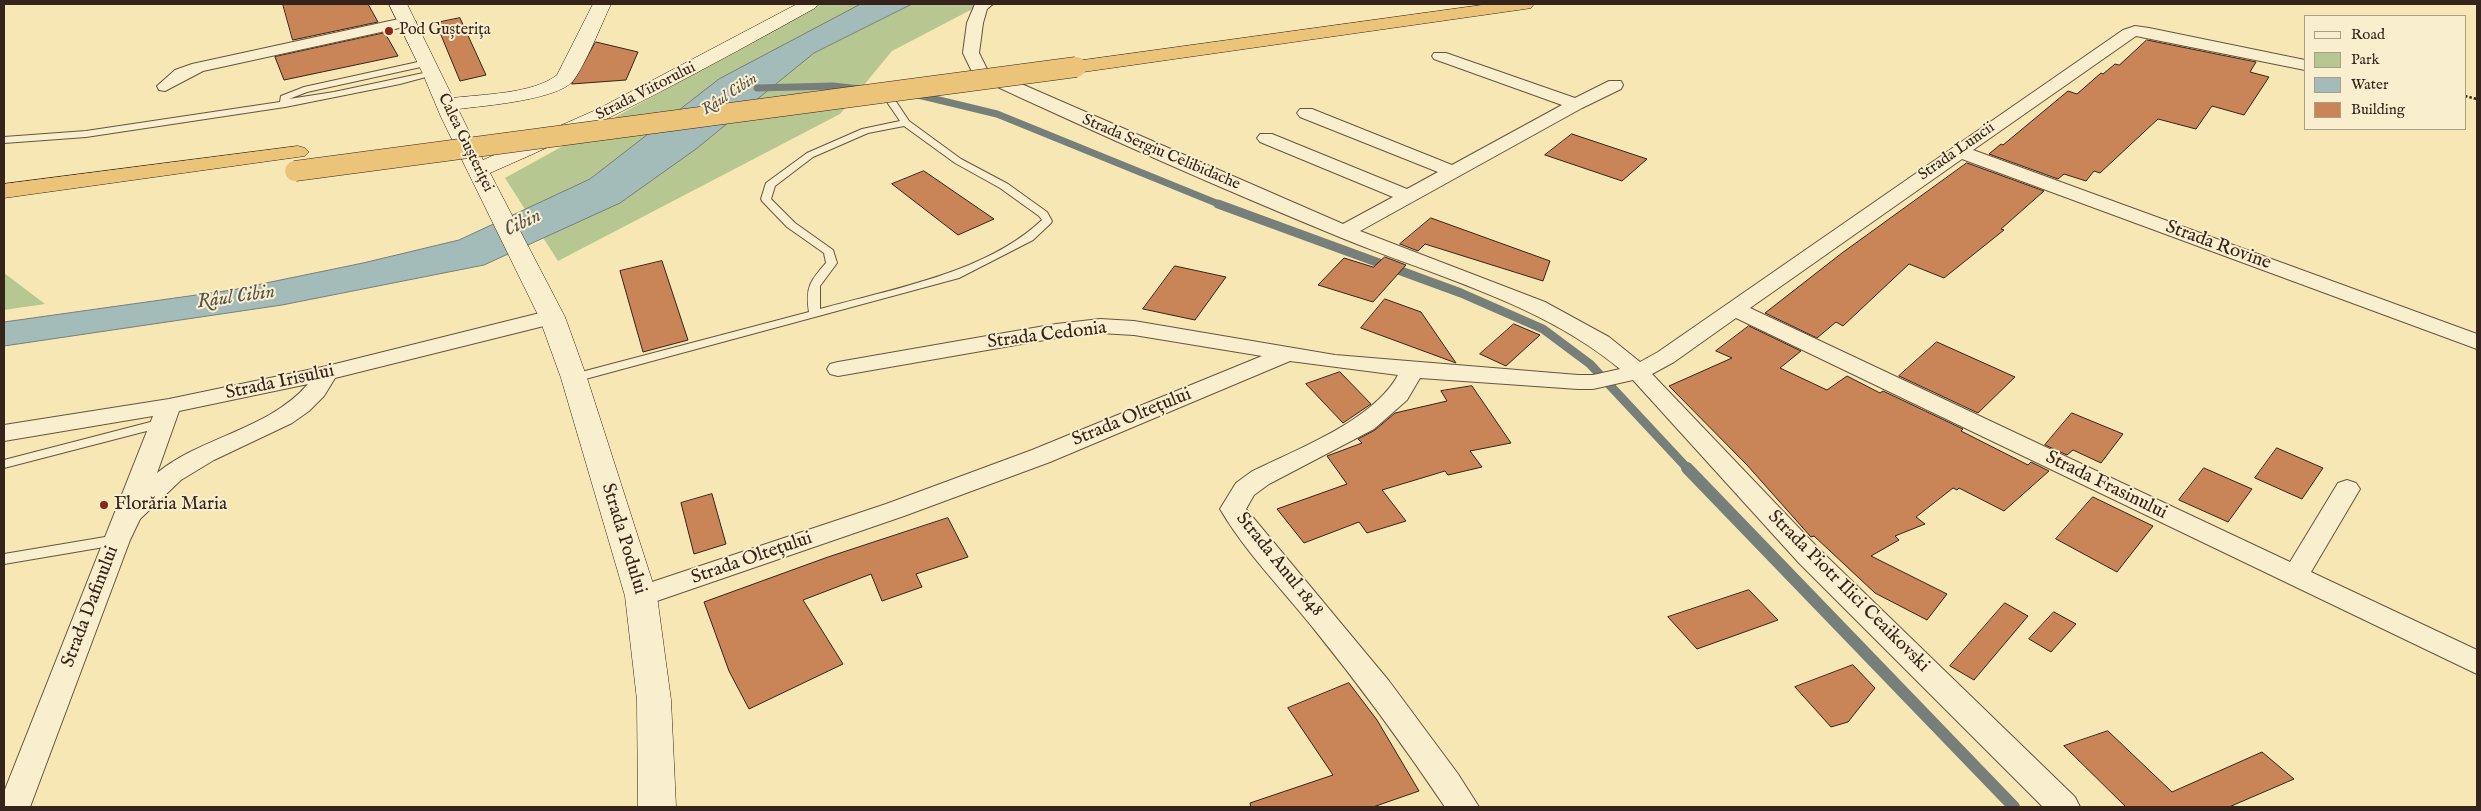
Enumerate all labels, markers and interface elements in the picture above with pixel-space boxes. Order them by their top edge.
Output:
legend [2304,15,2466,130]
place label: Pod Gușterița [399,21,491,41]
marker: Pod Gușterița [383,25,395,37]
text: Road [2351,25,2385,44]
text: Park [2351,50,2380,69]
street label: Strada Viitorului [593,59,699,125]
water label: Râul Cibin [698,70,762,120]
text: Water [2351,75,2388,94]
street label: Calea Gușteriței [433,91,497,195]
text: Building [2351,100,2405,119]
street label: Strada Sergiu Celibidache [1079,111,1243,195]
street label: Strada Luncii [1915,119,1999,185]
water label: Cibin [500,205,546,243]
street label: Strada Rovine [2162,216,2274,276]
water label: Râul Cibin [195,281,277,315]
street label: Strada Cedonia [986,317,1108,355]
street label: Strada Irisului [223,360,337,406]
street label: Strada Oltețului [1069,384,1195,452]
street label: Strada Frasinului [2041,447,2171,525]
street label: Strada Podului [595,481,651,597]
place label: Florăria Maria [114,494,227,516]
marker: Florăria Maria [98,499,110,511]
street label: Strada Piotr Ilici Ceaikovski [1762,506,1934,678]
street label: Strada Anul 1848 [1230,508,1328,622]
street label: Strada Oltețului [688,528,816,590]
street label: Strada Dafinului [57,543,125,671]

